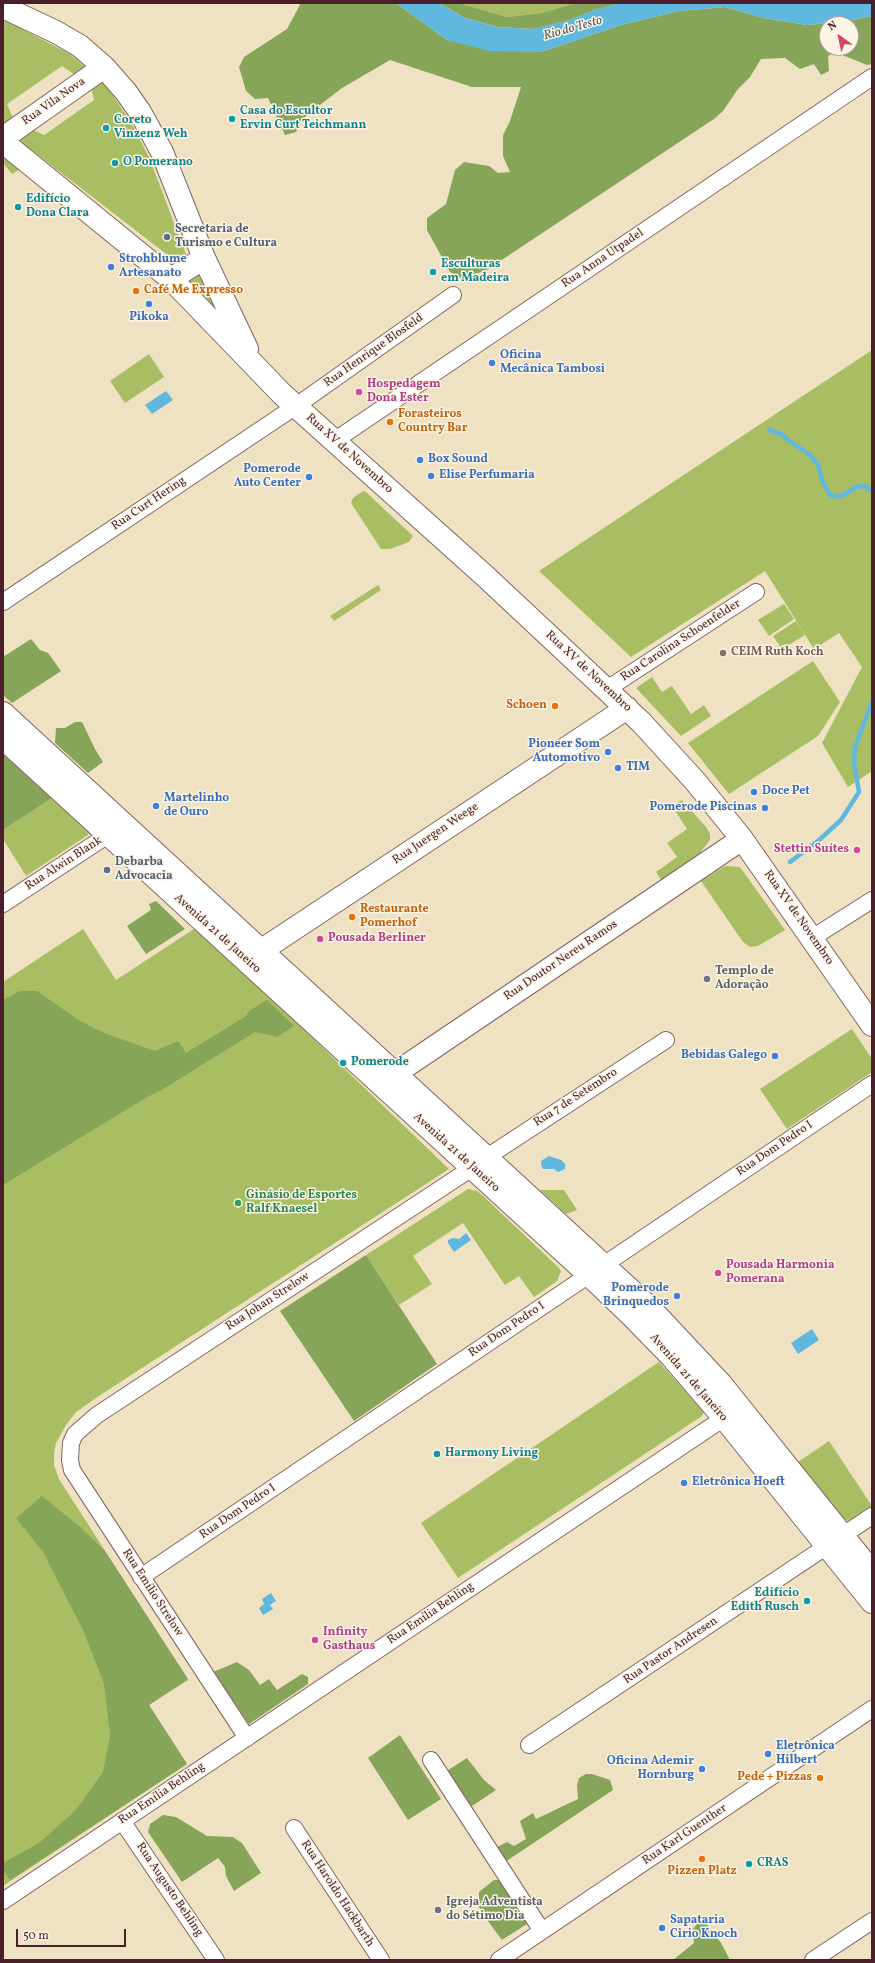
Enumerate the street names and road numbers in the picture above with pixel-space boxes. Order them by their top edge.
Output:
street label: Rua Vila Nova [20,75,88,129]
street label: Rua Anna Utpadel [559,226,647,292]
street label: Rua Henrique Blosfeld [322,311,426,391]
street label: Rua XV de Novembro [302,411,396,497]
street label: Rua Curt Hering [109,474,189,534]
street label: Rua Carolina Schoenfelder [618,597,744,685]
street label: Rua XV de Novembro [542,628,634,716]
street label: Rua Juergen Weege [390,800,482,868]
street label: Rua Alwin Blank [23,834,105,894]
street label: Rua XV de Novembro [760,868,836,968]
street label: Avenida 21 de Janeiro [171,891,263,977]
street label: Rua Doutor Nereu Ramos [501,918,621,1004]
street label: Rua 7 de Setembro [531,1066,621,1130]
street label: Avenida 21 de Janeiro [410,1110,502,1196]
street label: Rua Dom Pedro I [734,1118,816,1180]
street label: Rua Johan Strelow [223,1270,313,1334]
street label: Rua Dom Pedro I [466,1299,548,1361]
street label: Avenida 21 de Janeiro [646,1331,730,1425]
street label: Rua Dom Pedro I [197,1481,279,1543]
street label: Rua Emílio Strelow [118,1547,186,1639]
street label: Rua Emília Behling [385,1580,477,1648]
street label: Rua Pastor Andresen [621,1614,721,1688]
street label: Rua Emília Behling [116,1760,208,1828]
street label: Rua Karl Guenther [640,1801,730,1869]
street label: Rua Haroldo Hackbarth [297,1838,377,1950]
street label: Rua Augusto Behling [132,1840,206,1940]

